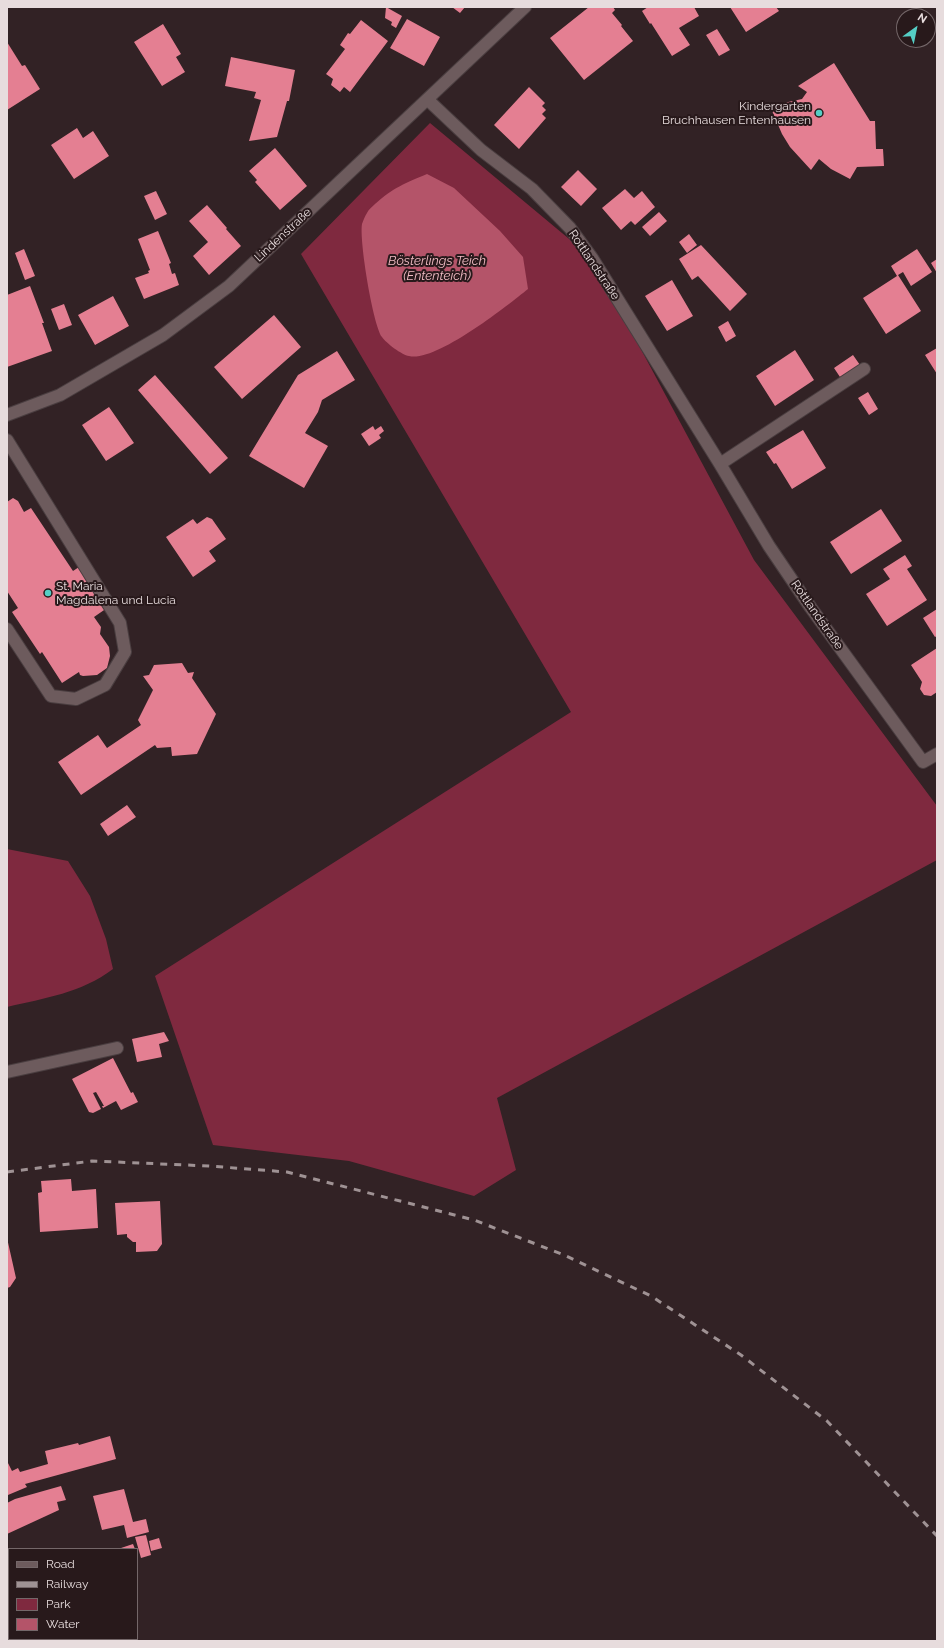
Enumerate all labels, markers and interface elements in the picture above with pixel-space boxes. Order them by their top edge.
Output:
north arrow [896,8,936,48]
text: N [915,11,929,26]
place label: Kindergarten Bruchhausen Entenhausen [662,99,811,127]
marker: Kindergarten Bruchhausen Entenhausen [814,108,824,118]
street label: Lindenstraße [252,205,314,265]
street label: Rottlandstraße [565,227,623,303]
water label: Bösterlings Teich (Ententeich) [388,253,486,284]
street label: Rottlandstraße [788,578,846,652]
place label: St. Maria Magdalena und Lucia [56,579,176,607]
marker: St. Maria Magdalena und Lucia [43,588,53,598]
legend [8,1548,138,1640]
text: Road [46,1557,75,1571]
text: Railway [46,1577,88,1591]
text: Park [46,1597,71,1611]
text: Water [46,1617,80,1631]

